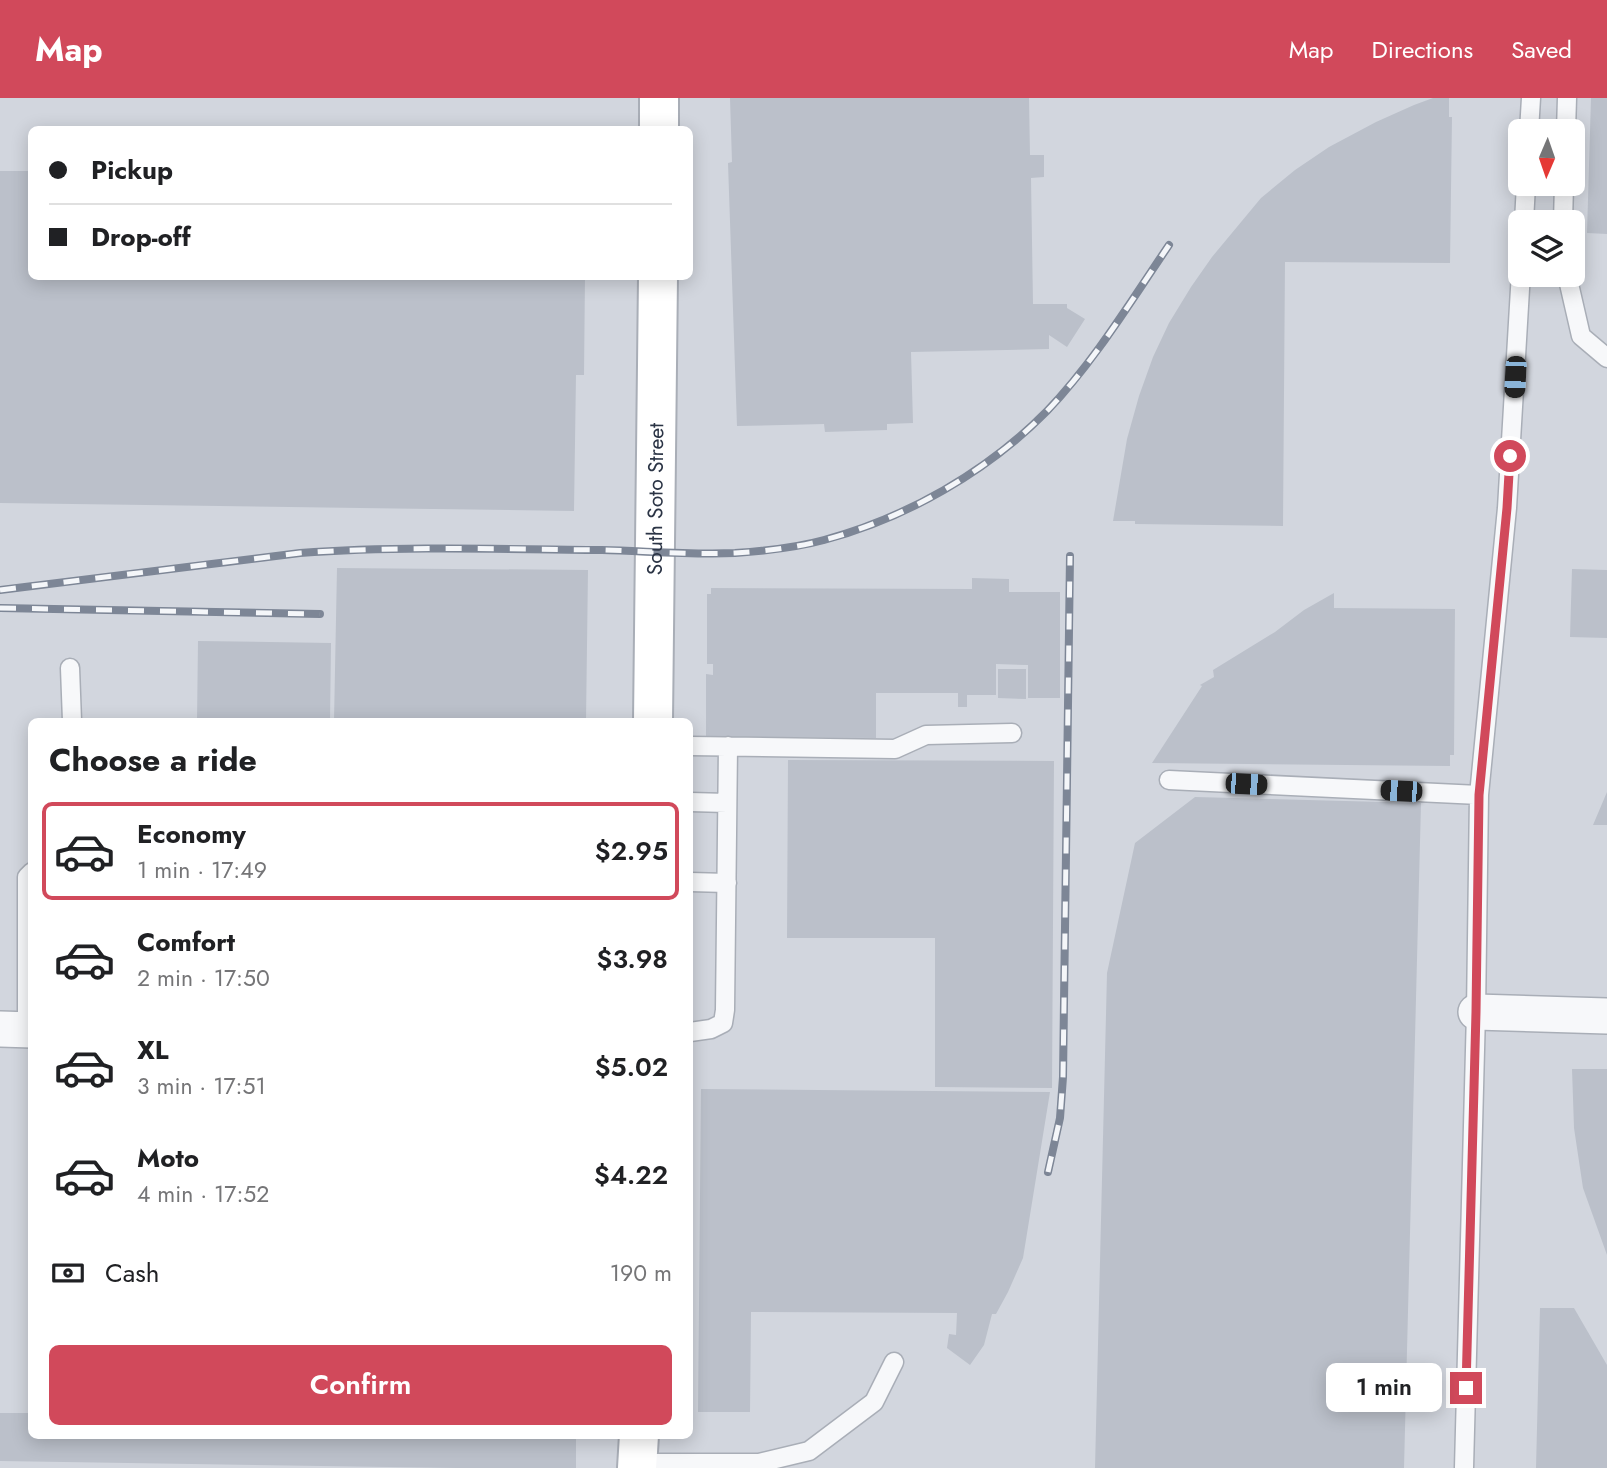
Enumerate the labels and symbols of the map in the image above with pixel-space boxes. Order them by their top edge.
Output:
north arrow [1508,119,1586,196]
car [1504,355,1527,399]
street label: South Soto Street [640,423,671,575]
route start [1494,440,1526,472]
car [1225,772,1268,796]
car [1380,779,1423,803]
callout: 1 min [1326,1364,1442,1412]
route end [1450,1372,1482,1404]

